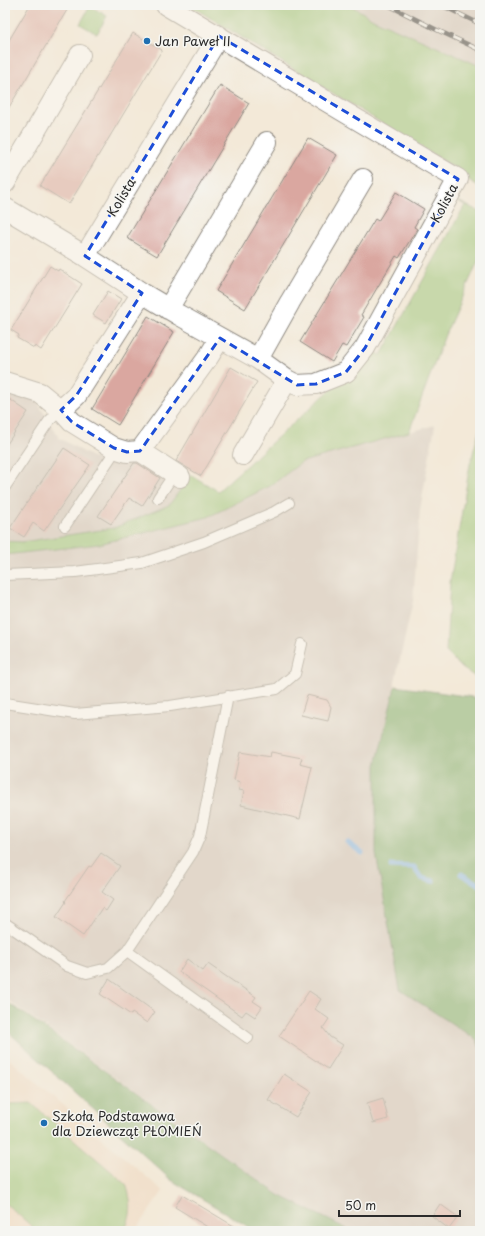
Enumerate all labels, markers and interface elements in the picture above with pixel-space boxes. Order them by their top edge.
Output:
place label: Jan Paweł II [155,31,231,50]
marker: Jan Paweł II [142,36,152,46]
street label: Kolista [102,173,140,220]
street label: Kolista [425,179,462,226]
place label: Szkoła Podstawowa dla Dziewcząt PŁOMIEŃ [52,1106,202,1140]
marker: Szkoła Podstawowa dla Dziewcząt PŁOMIEŃ [39,1118,49,1128]
scale bar [339,1192,460,1218]
text: 50 m [345,1196,376,1214]

